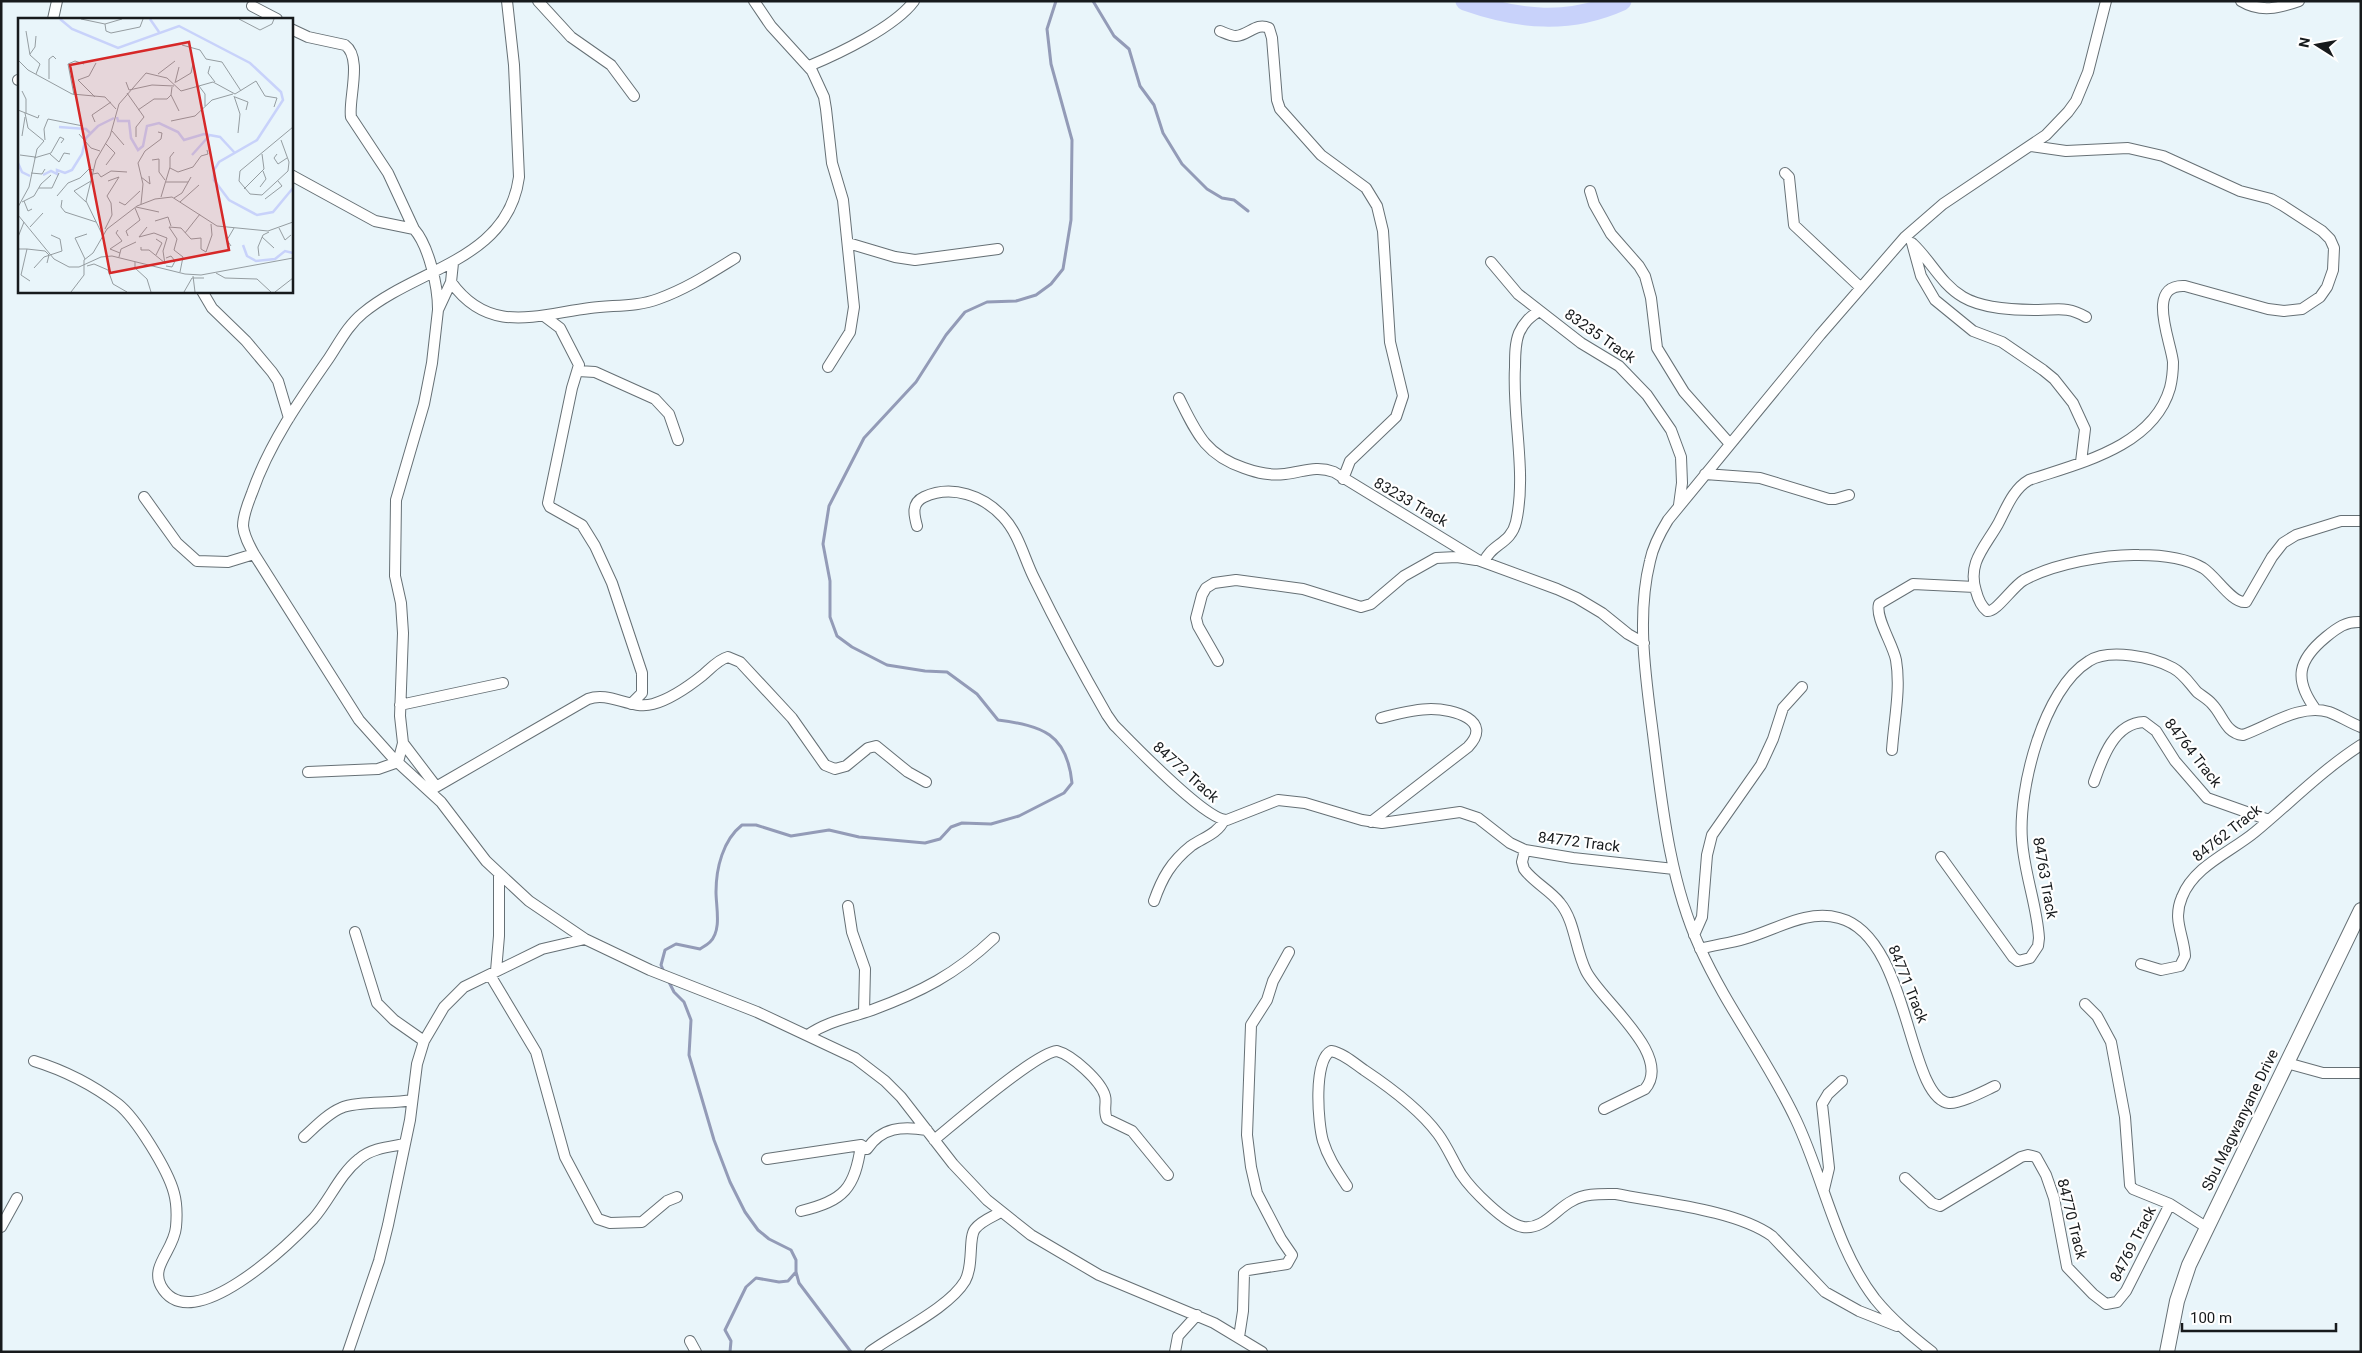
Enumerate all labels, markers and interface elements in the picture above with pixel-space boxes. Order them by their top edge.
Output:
inset map [18,18,292,292]
north arrow [2292,20,2342,70]
text: N [2295,36,2313,49]
street label: 83235 Track [1561,305,1639,367]
street label: 83233 Track [1371,474,1452,531]
street label: 84764 Track [2161,715,2226,791]
street label: 84772 Track [1149,738,1223,807]
street label: 84762 Track [2189,800,2265,865]
street label: 84772 Track [1537,828,1621,856]
street label: 84763 Track [2029,836,2061,921]
street label: 84771 Track [1884,942,1932,1026]
street label: Sbu Magwanyane Drive [2198,1046,2282,1194]
street label: 84770 Track [2053,1177,2091,1262]
street label: 84769 Track [2106,1203,2160,1285]
scale bar [2182,1300,2336,1332]
text: 100 m [2190,1309,2232,1327]

